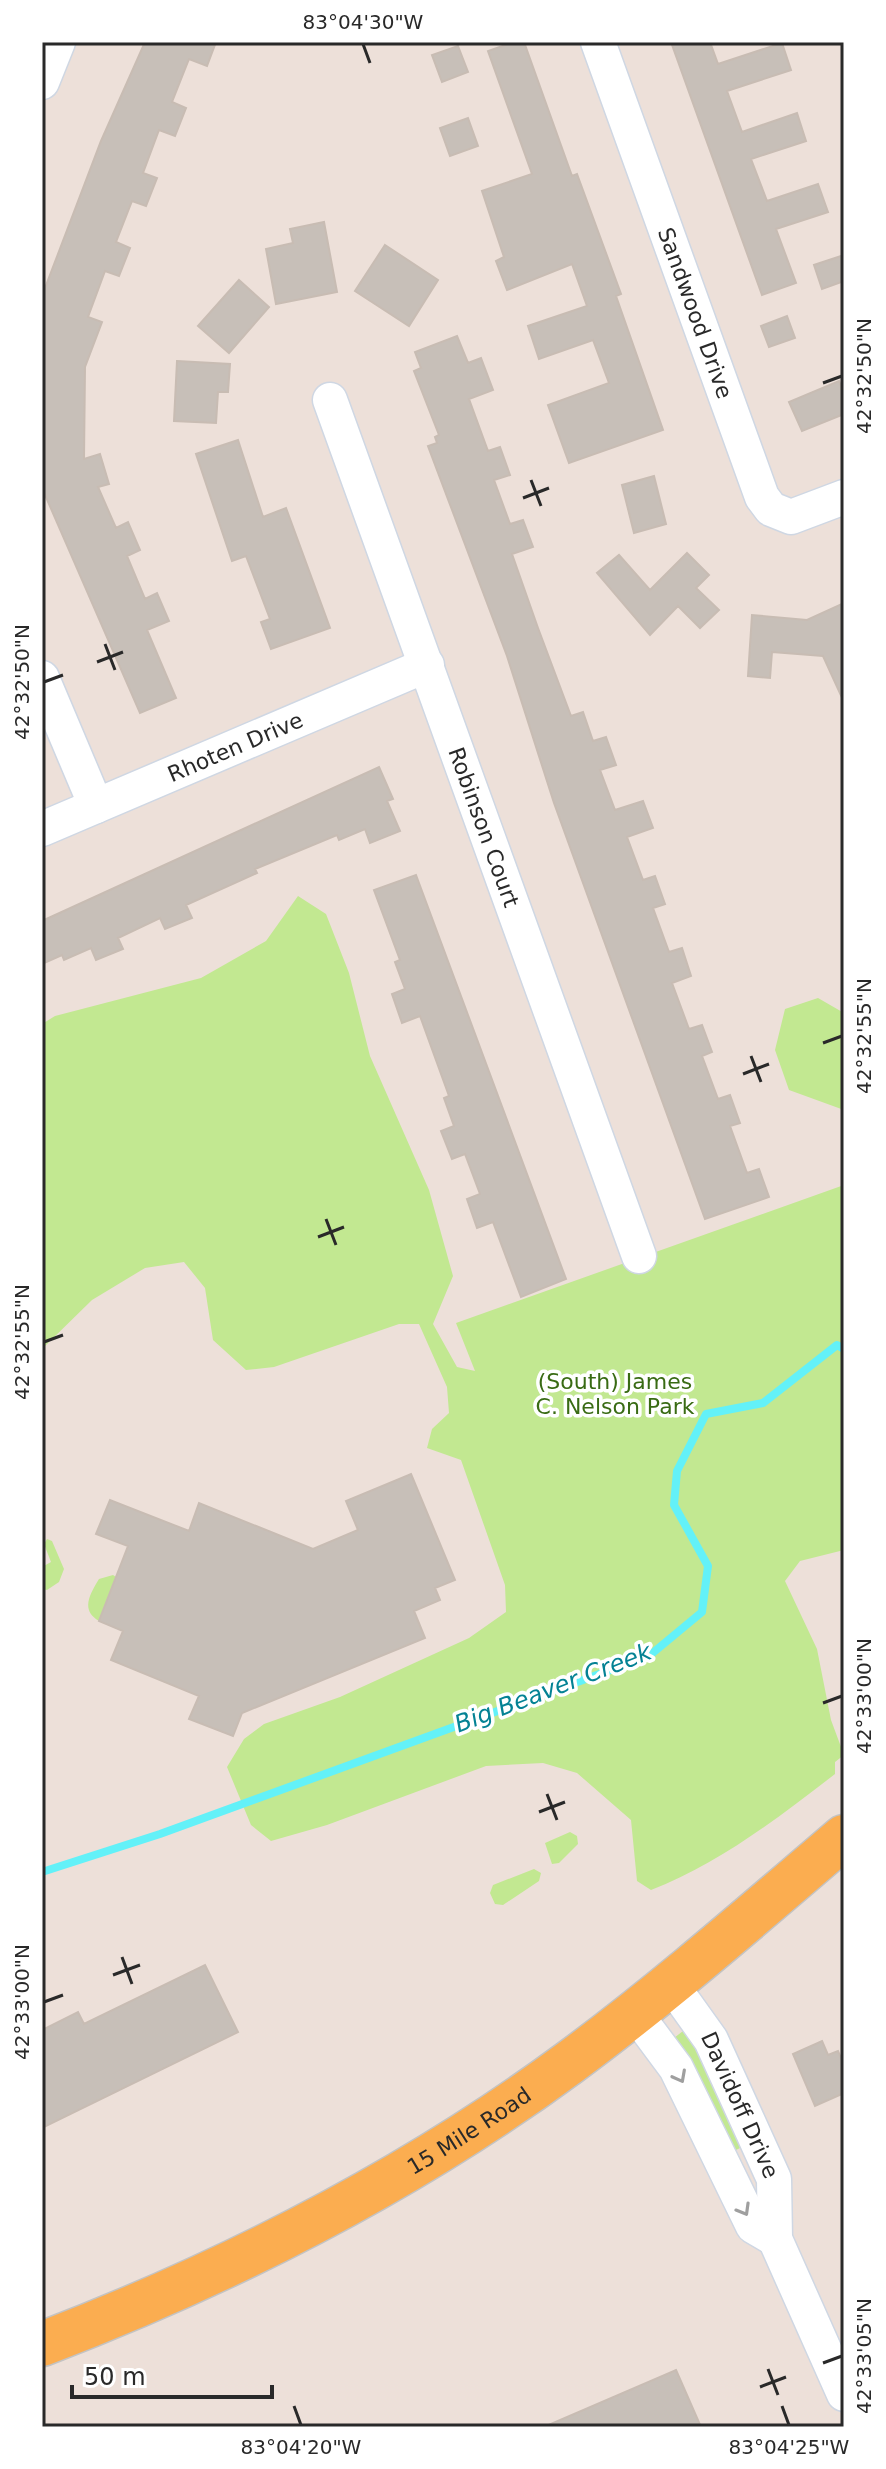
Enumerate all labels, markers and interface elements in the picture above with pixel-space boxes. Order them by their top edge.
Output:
text: 83°04'30"W [303,10,424,34]
street label: Sandwood Drive [653,224,738,402]
text: 42°32'50"N [852,318,876,434]
text: 42°32'50"N [10,624,34,740]
street label: Rhoten Drive [164,707,307,787]
street label: Robinson Court [444,744,525,911]
text: 42°32'55"N [852,978,876,1094]
text: 42°32'55"N [10,1284,34,1400]
park label: (South) James C. Nelson Park [536,1369,695,1419]
water label: Big Beaver Creek [451,1637,656,1738]
text: 42°33'00"N [852,1638,876,1754]
text: 42°33'00"N [10,1944,34,2060]
street label: Davidoff Drive [696,2028,784,2182]
one-way arrow [670,2068,686,2082]
street label: 15 Mile Road [402,2082,535,2179]
one-way arrow [734,2201,750,2215]
text: 42°33'05"N [852,2298,876,2414]
scale bar [72,2349,272,2399]
text: 50 m [84,2363,146,2391]
text: 83°04'20"W [241,2435,362,2459]
text: 83°04'25"W [729,2435,850,2459]

